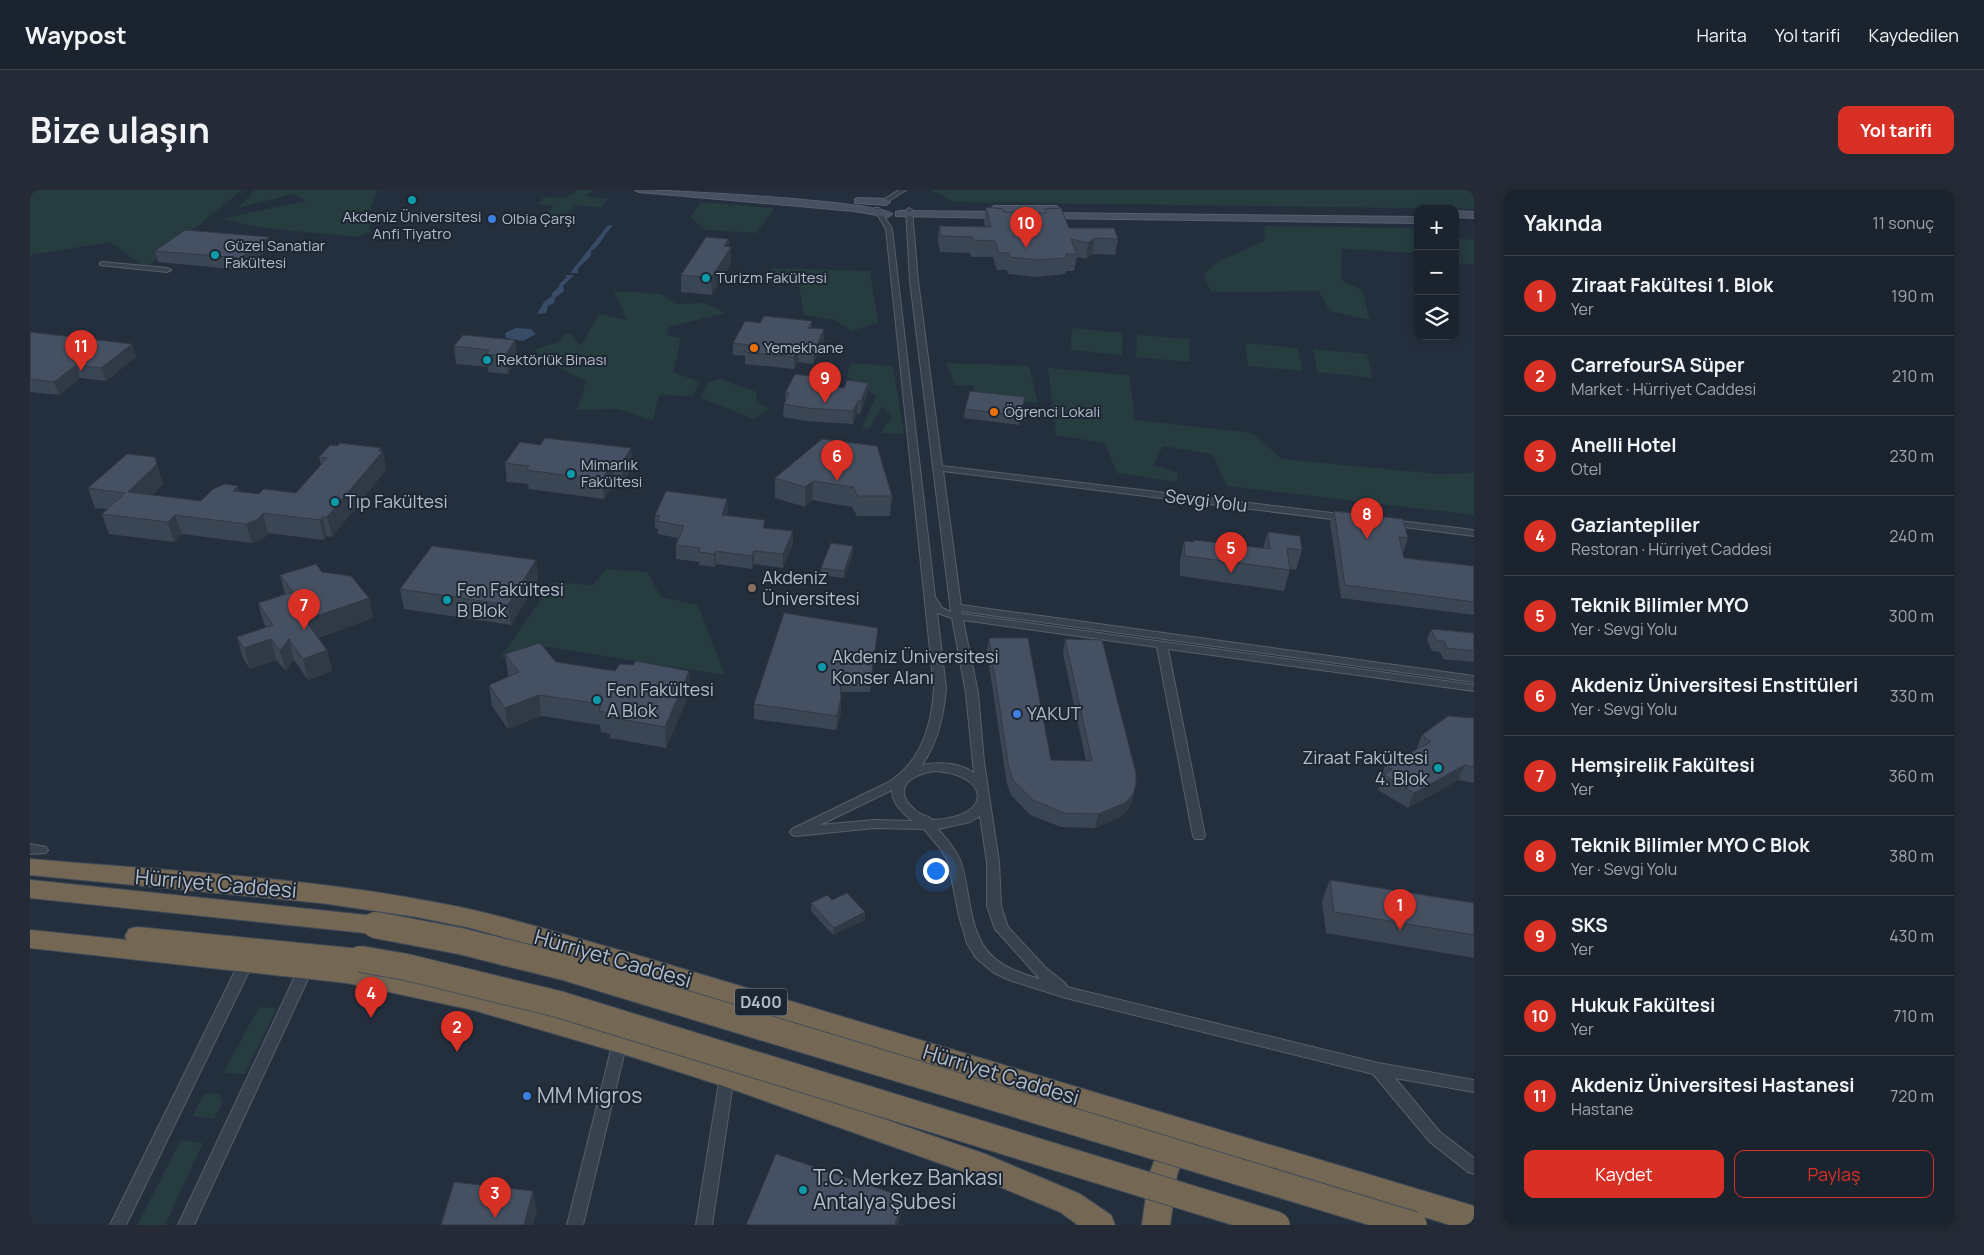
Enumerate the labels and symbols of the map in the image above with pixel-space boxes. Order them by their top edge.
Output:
marker: Akdeniz Üniversitesi Anfi Tiyatro [406,194,418,206]
place label: Akdeniz Üniversitesi Anfi Tiyatro [343,206,481,244]
pin: 10 [1010,207,1042,248]
place label: Olbia Çarşı [502,208,576,229]
marker: Olbia Çarşı [486,213,498,225]
place label: Güzel Sanatlar Fakültesi [225,235,326,273]
marker: Güzel Sanatlar Fakültesi [209,249,221,261]
place label: Turizm Fakültesi [716,267,827,288]
marker: Turizm Fakültesi [700,272,712,284]
pin: 11 [65,330,97,371]
place label: Yemekhane [764,337,844,358]
marker: Yemekhane [748,342,760,354]
place label: Rektörlük Binası [497,349,607,370]
marker: Rektörlük Binası [481,354,493,366]
pin: 9 [809,362,841,403]
place label: Öğrenci Lokali [1004,401,1100,422]
marker: Öğrenci Lokali [988,406,1000,418]
pin: 6 [821,440,853,481]
place label: Mimarlık Fakültesi [581,454,642,492]
marker: Mimarlık Fakültesi [565,468,577,480]
street label: Sevgi Yolu [1164,483,1249,517]
place label: Tıp Fakültesi [345,489,448,513]
marker: Tıp Fakültesi [329,496,341,508]
pin: 8 [1351,498,1383,539]
pin: 5 [1215,532,1247,573]
place label: Akdeniz Üniversitesi [762,565,860,610]
place label: Fen Fakültesi B Blok [457,577,564,622]
marker: Akdeniz Üniversitesi [746,582,758,594]
pin: 7 [288,589,320,630]
marker: Fen Fakültesi B Blok [441,594,453,606]
place label: Akdeniz Üniversitesi Konser Alanı [832,644,999,689]
marker: Akdeniz Üniversitesi Konser Alanı [816,661,828,673]
place label: Fen Fakültesi A Blok [607,677,714,722]
marker: Fen Fakültesi A Blok [591,694,603,706]
place label: YAKUT [1027,701,1081,725]
marker: YAKUT [1011,708,1023,720]
place label: Ziraat Fakültesi 4. Blok [1302,745,1429,790]
marker: Ziraat Fakültesi 4. Blok [1432,762,1444,774]
your location [923,858,949,884]
street label: Hürriyet Caddesi [134,862,298,904]
pin: 1 [1384,889,1416,930]
street label: Hürriyet Caddesi [531,922,695,994]
pin: 4 [355,977,387,1018]
road number: D400 [735,989,787,1016]
pin: 2 [441,1011,473,1052]
street label: Hürriyet Caddesi [920,1037,1083,1111]
place label: MM Migros [537,1081,642,1109]
marker: MM Migros [521,1090,533,1102]
place label: T.C. Merkez Bankası Antalya Şubesi [813,1163,1003,1215]
pin: 3 [479,1177,511,1218]
marker: T.C. Merkez Bankası Antalya Şubesi [797,1184,809,1196]

